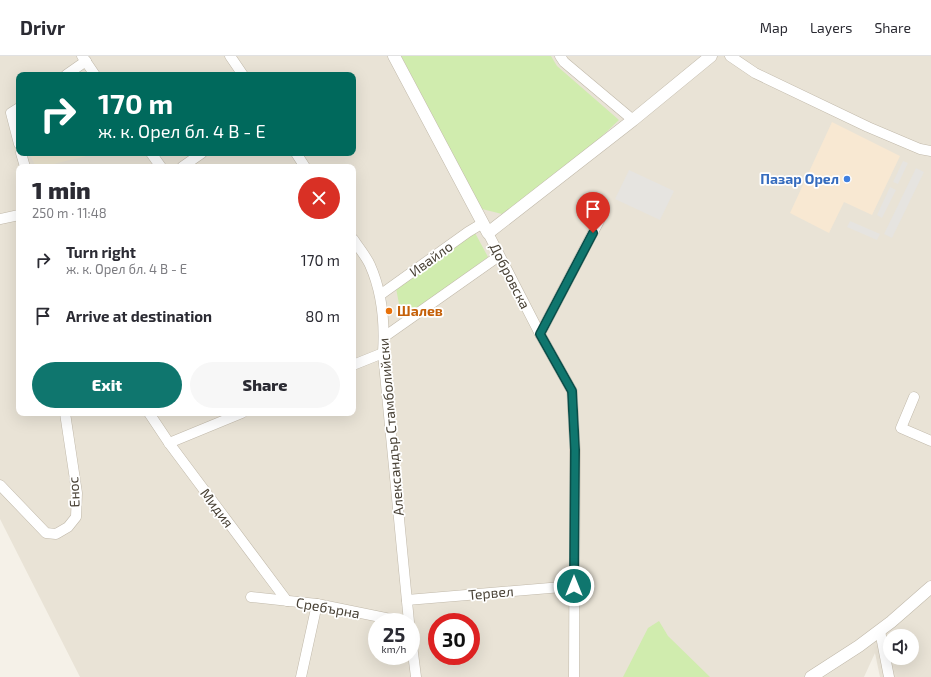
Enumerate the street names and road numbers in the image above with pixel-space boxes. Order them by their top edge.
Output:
street label: Ивайло [406,237,456,280]
street label: Добровска [487,240,534,312]
street label: Александър Стамболийски [374,337,407,517]
street label: Енос [64,476,83,508]
street label: Мидия [197,485,238,531]
street label: Тервел [468,582,514,603]
street label: Сребърна [295,594,361,621]

